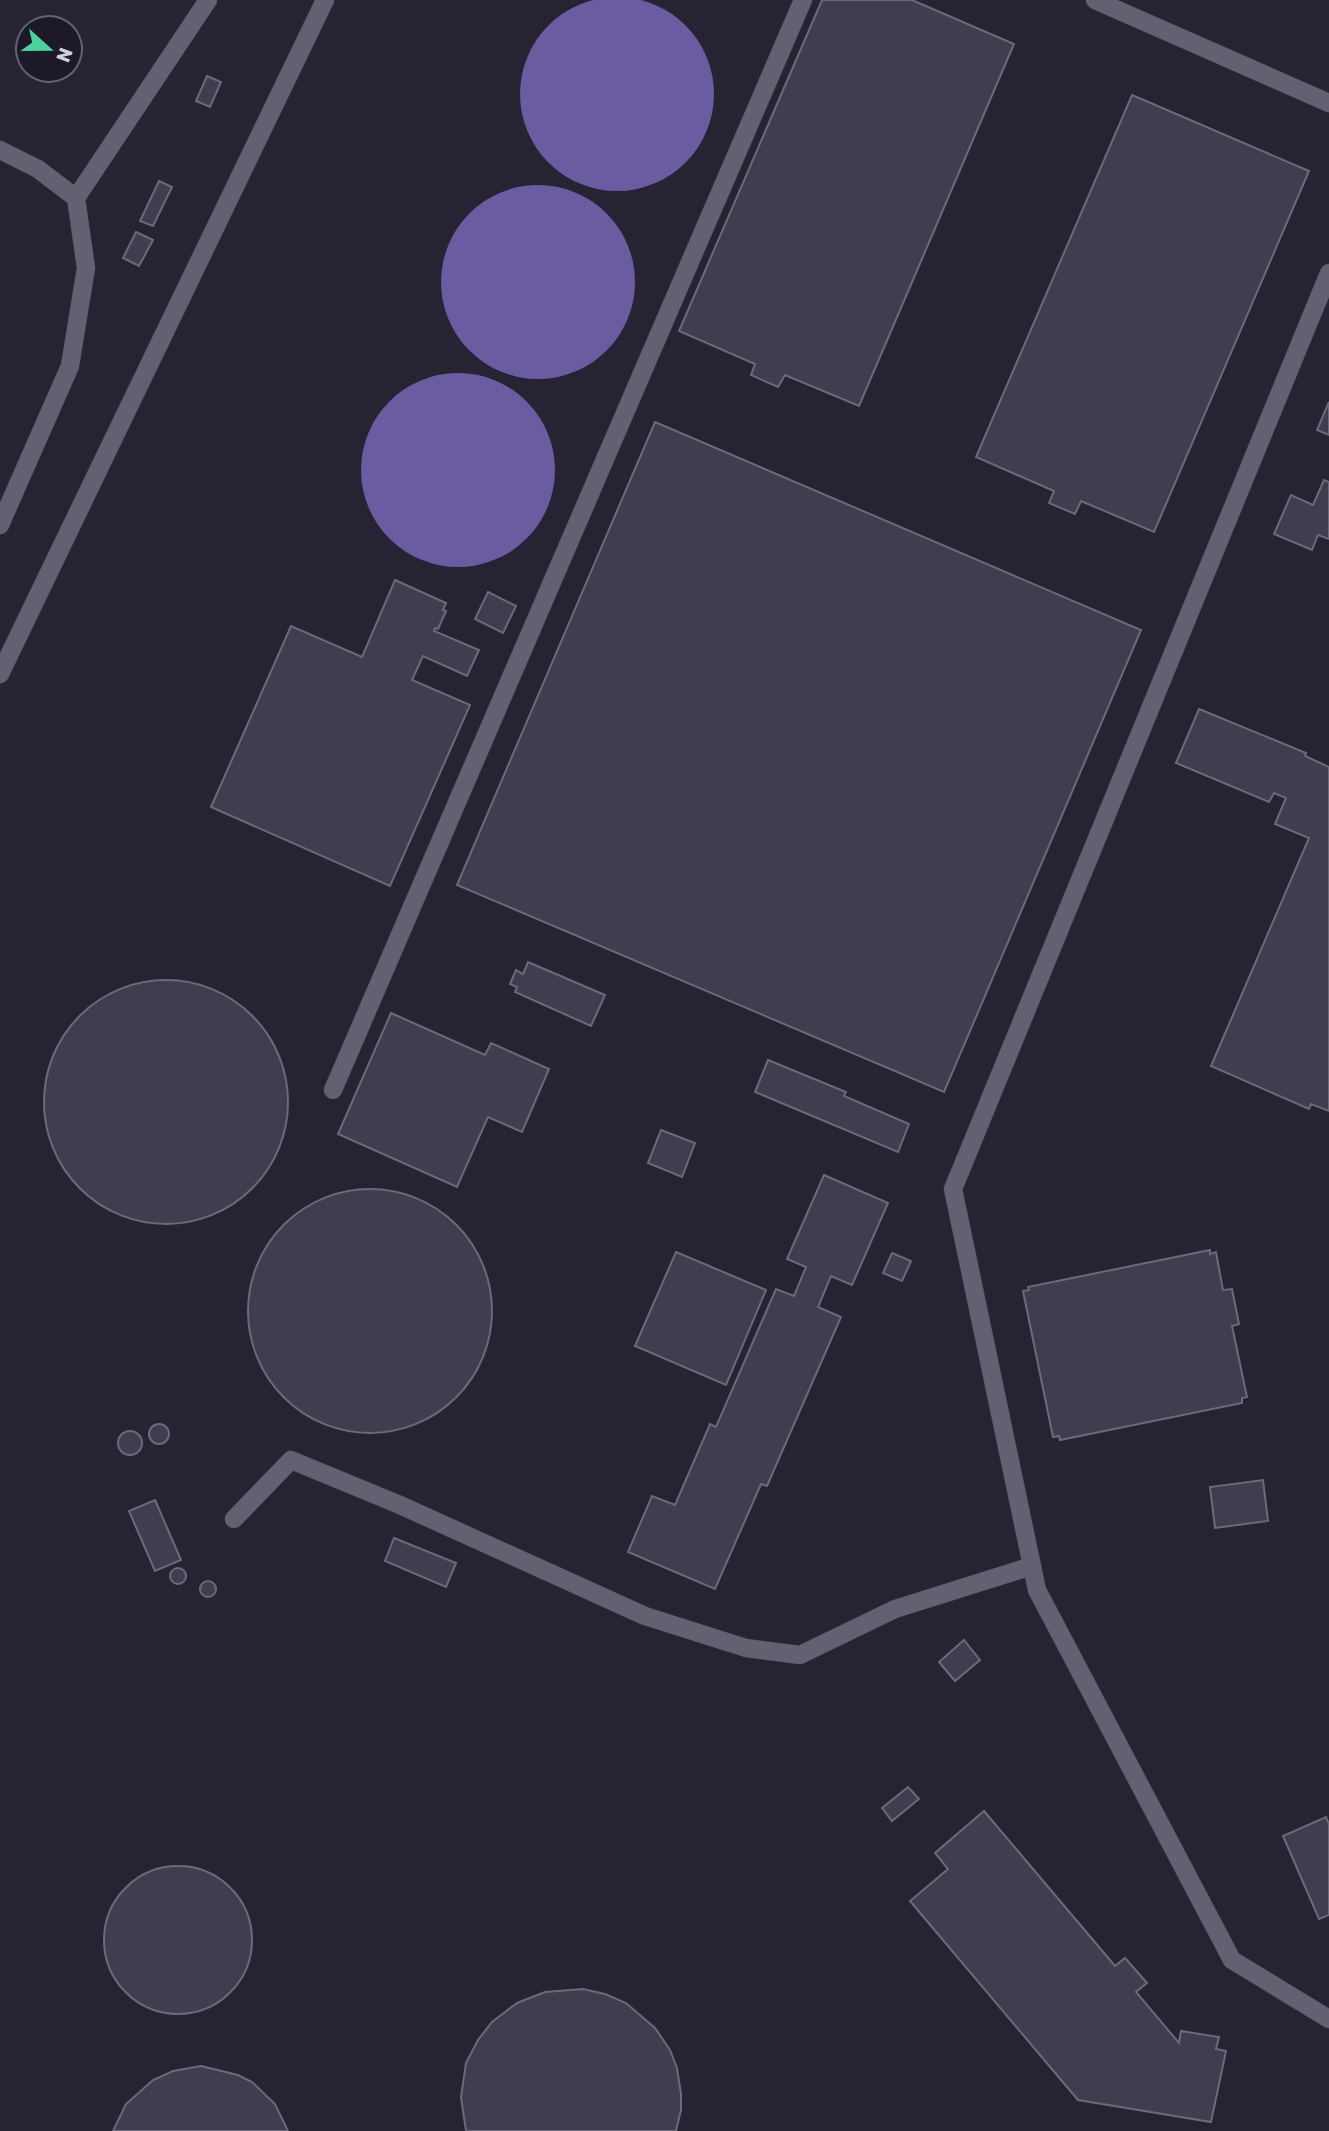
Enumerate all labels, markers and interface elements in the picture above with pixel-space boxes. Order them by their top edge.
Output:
north arrow [14,14,84,84]
text: N [51,44,78,65]

